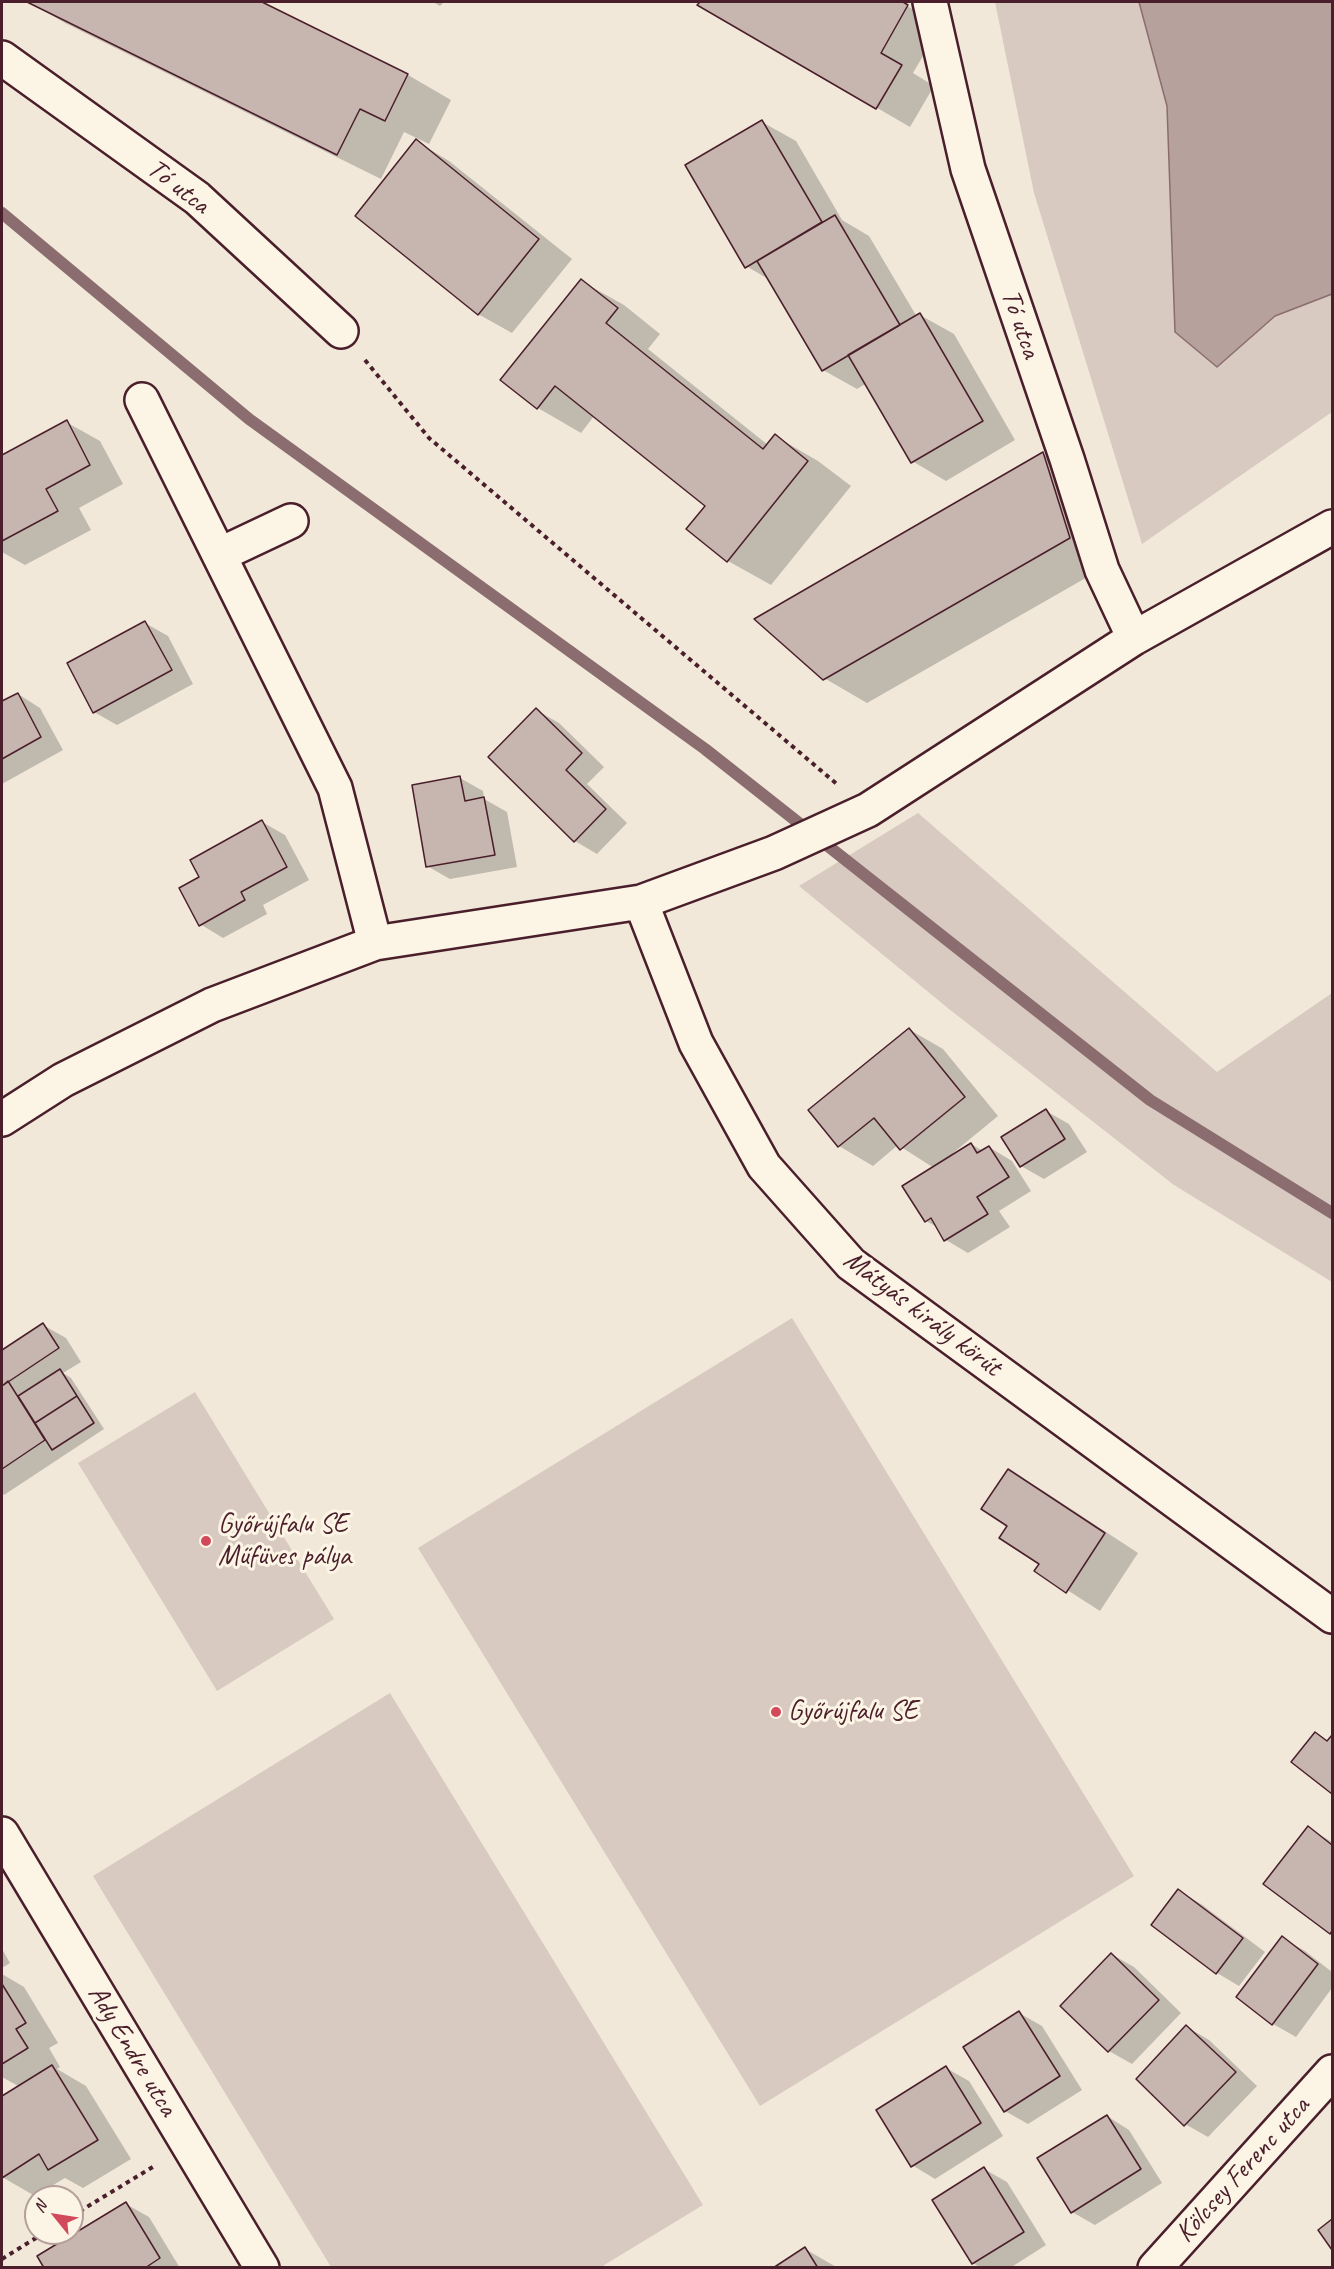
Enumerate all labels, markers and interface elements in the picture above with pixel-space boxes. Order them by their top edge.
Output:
street label: Tó utca [140,152,216,222]
street label: Tó utca [993,285,1047,363]
street label: Mátyás király körút [837,1244,1007,1384]
place label: Győrújfalu SE Műfüves pálya [218,1508,351,1574]
marker: Győrújfalu SE Műfüves pálya [199,1534,213,1548]
place label: Győrújfalu SE [788,1695,918,1729]
marker: Győrújfalu SE [769,1705,783,1719]
street label: Ady Endre utca [80,1980,184,2122]
street label: Kölcsey Ferenc utca [1169,2090,1317,2250]
north arrow [24,2185,84,2245]
text: N [29,2198,51,2216]

